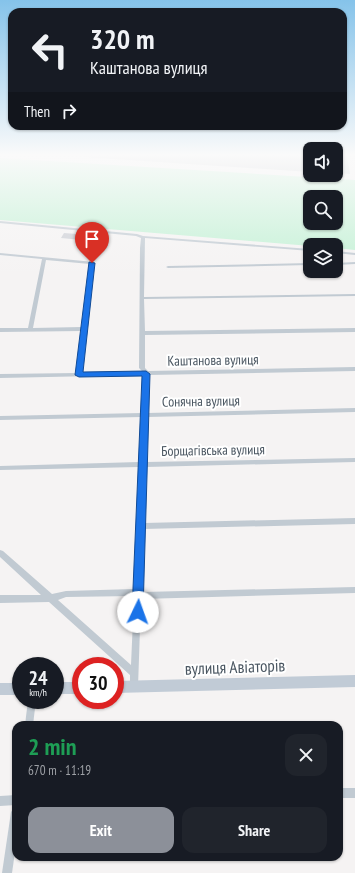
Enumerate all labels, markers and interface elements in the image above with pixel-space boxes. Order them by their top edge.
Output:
text: 320 m [90,20,154,57]
icon: left [24,24,76,76]
text: Каштанова вулиця [90,56,208,79]
icon: right [58,100,80,122]
text: Then [24,102,50,121]
map controls [303,142,343,278]
button: sound [303,142,343,182]
button: search [303,190,343,230]
pin [75,222,109,263]
icon: arrive [81,228,103,250]
button: layers [303,238,343,278]
street label: Каштанова вулиця [167,350,259,370]
street label: Сонячна вулиця [162,391,240,411]
street label: Борщагівська вулиця [161,440,265,460]
position arrow [117,591,159,633]
street label: вулиця Авіаторів [184,654,286,680]
speed limit sign: 30 [72,657,124,709]
text: 24 [28,665,48,691]
text: km/h [29,686,47,699]
text: 2 min [28,731,76,762]
button: close [285,734,327,776]
text: 670 m · 11:19 [28,762,91,779]
button: Exit [28,807,174,853]
button: Share [182,807,327,853]

